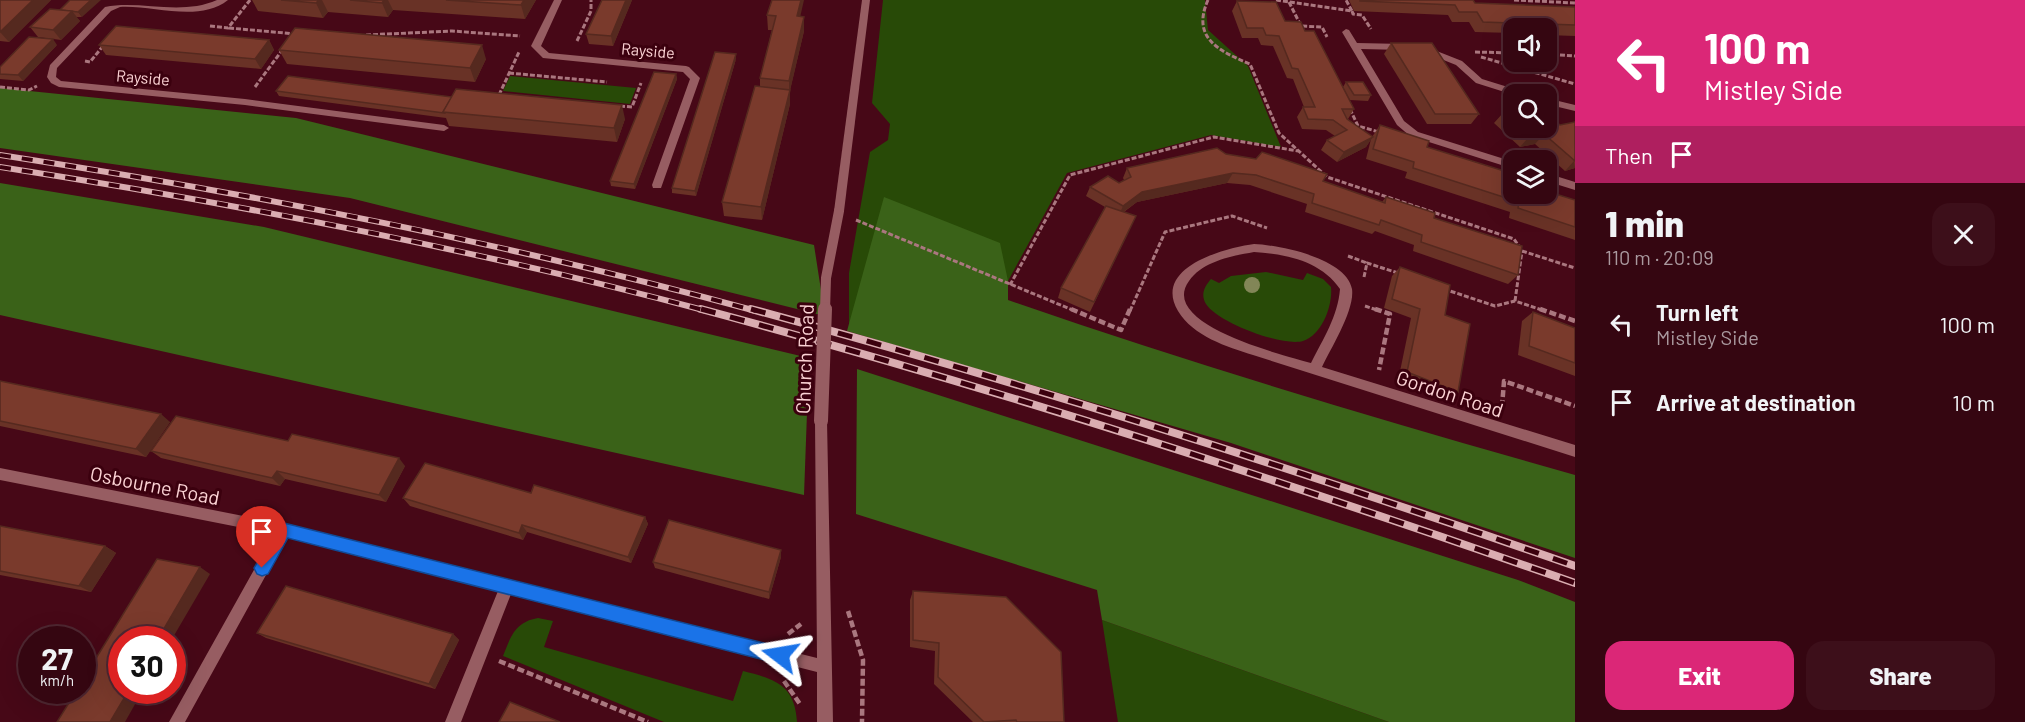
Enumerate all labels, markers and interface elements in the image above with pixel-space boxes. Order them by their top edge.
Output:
map controls [1503,18,1557,204]
button: sound [1503,18,1557,72]
text: 100 m [1704,22,1810,72]
icon: left [1605,24,1683,102]
street label: Rayside [620,38,676,62]
street label: Rayside [115,65,171,89]
text: Mistley Side [1704,73,1843,105]
button: search [1503,84,1557,138]
icon: arrive [1665,138,1698,171]
text: Then [1605,142,1653,168]
button: layers [1503,150,1557,204]
text: 1 min [1605,201,1684,244]
button: close [1932,203,1995,266]
text: 110 m · 20:09 [1605,245,1714,269]
text: Turn left [1656,299,1739,325]
street label: Church Road [790,303,818,415]
icon: left [1605,308,1638,341]
text: 100 m [1940,311,1995,337]
text: Mistley Side [1656,325,1759,349]
street label: Gordon Road [1393,364,1507,422]
icon: arrive [1605,386,1638,419]
text: Arrive at destination [1656,389,1855,415]
text: 10 m [1952,389,1995,415]
street label: Osbourne Road [88,461,222,509]
pin [236,506,287,568]
icon: arrive [245,515,278,548]
position arrow [748,623,812,687]
speed limit sign: 30 [108,626,186,704]
text: 27 [41,640,73,676]
button: Exit [1605,641,1794,710]
button: Share [1806,641,1995,710]
text: km/h [40,671,74,689]

